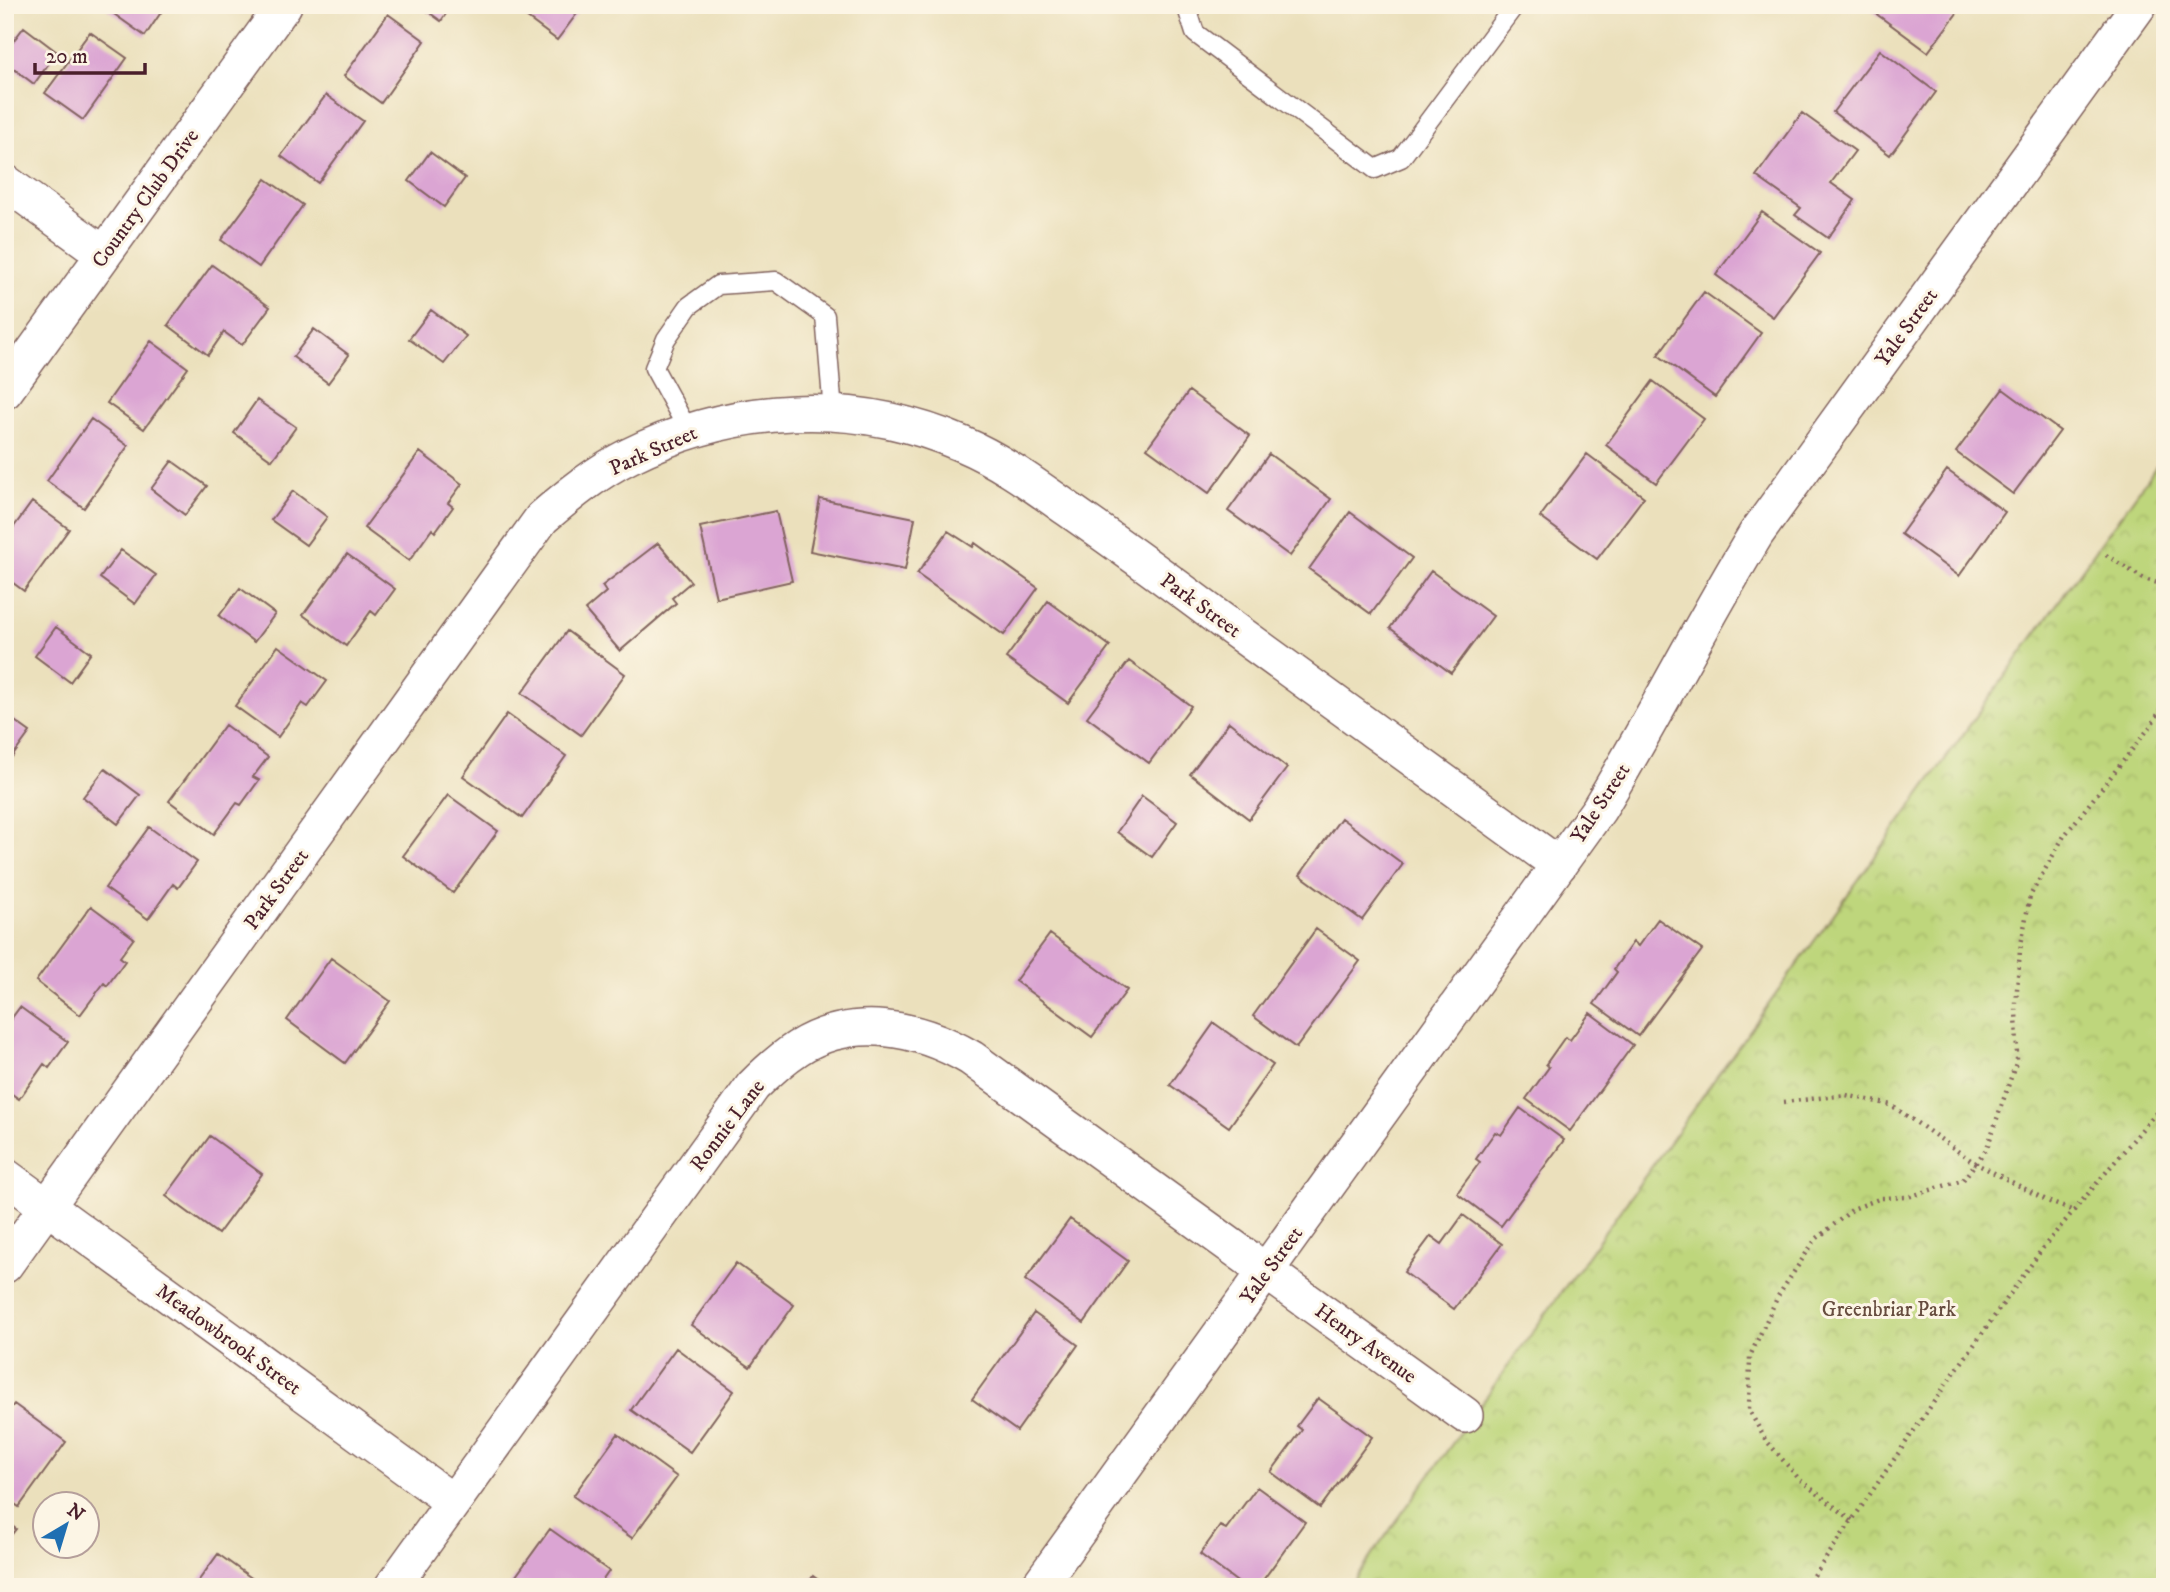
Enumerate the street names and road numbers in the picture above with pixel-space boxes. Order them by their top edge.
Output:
street label: Country Club Drive [87,124,205,273]
street label: Yale Street [1870,283,1944,372]
street label: Park Street [605,420,702,482]
street label: Park Street [1155,568,1246,644]
street label: Yale Street [1565,759,1636,848]
street label: Park Street [239,844,315,935]
street label: Ronnie Lane [685,1074,771,1177]
street label: Yale Street [1235,1221,1309,1310]
street label: Meadowbrook Street [151,1278,306,1401]
street label: Henry Avenue [1309,1298,1422,1390]

